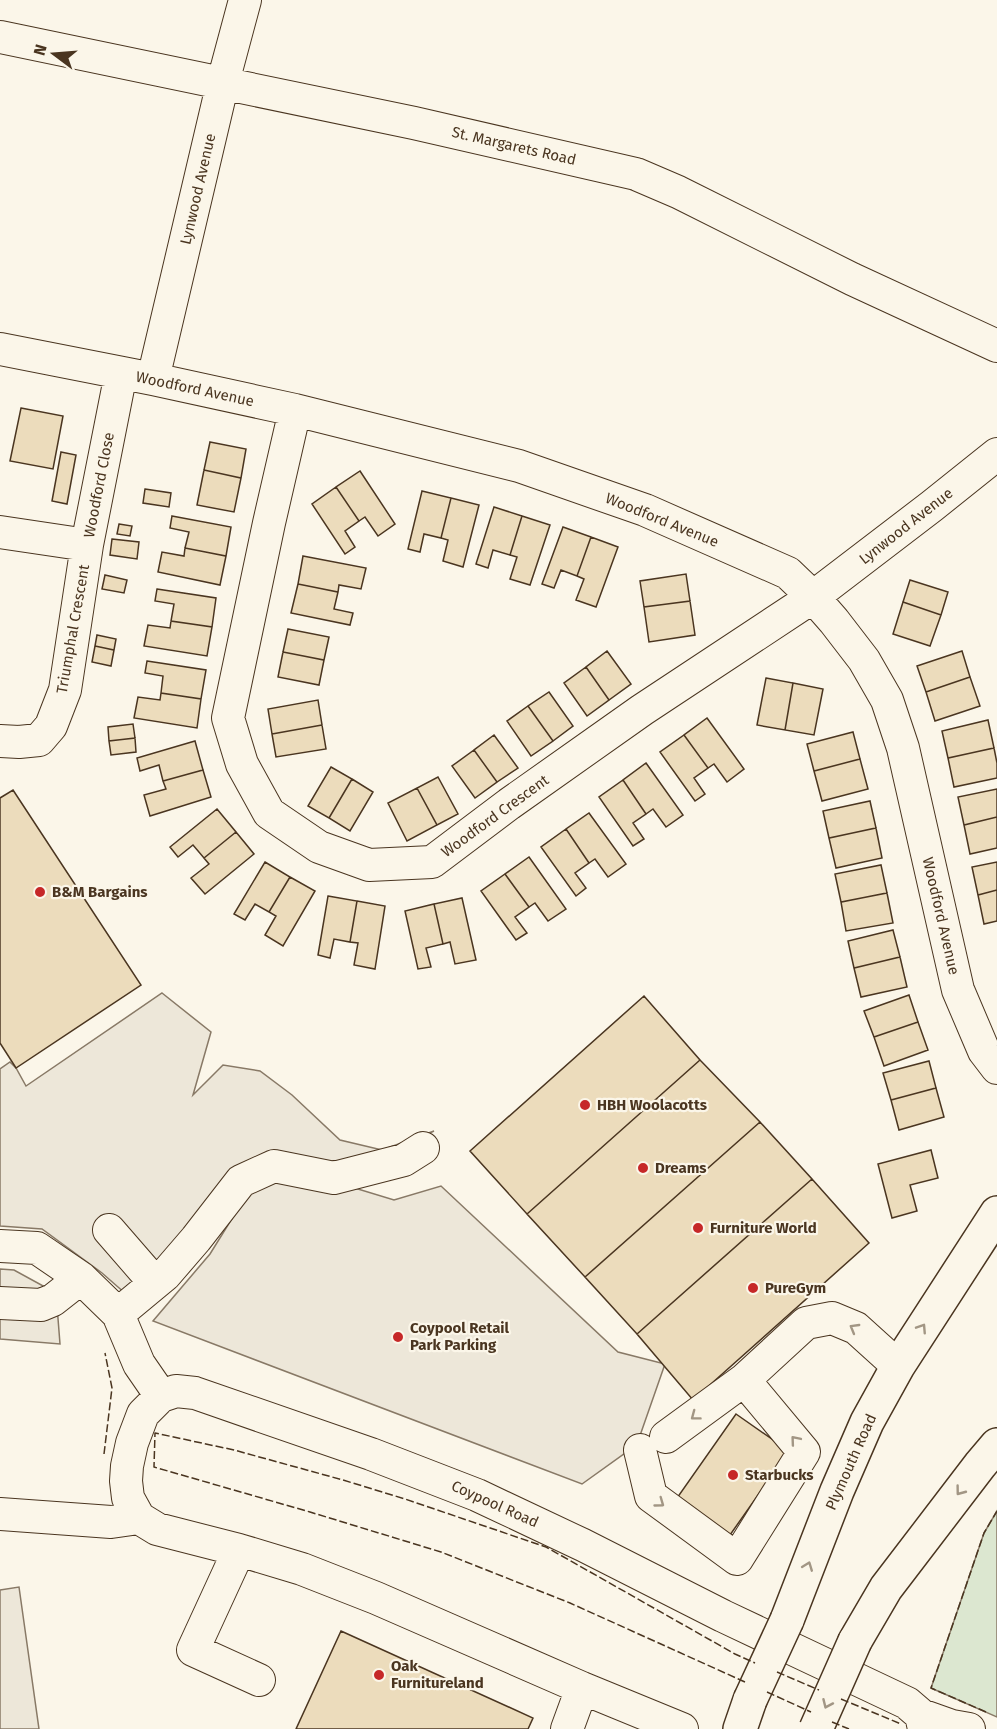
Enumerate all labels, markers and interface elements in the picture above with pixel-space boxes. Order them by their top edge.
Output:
north arrow [24,24,84,84]
text: N [29,42,51,58]
street label: St. Margarets Road [450,123,578,169]
street label: Lynwood Avenue [176,132,220,246]
street label: Woodford Avenue [134,368,256,410]
street label: Woodford Close [80,431,118,539]
street label: Lynwood Avenue [856,484,956,568]
street label: Woodford Avenue [603,489,721,551]
street label: Triumphal Crescent [53,562,93,695]
street label: Woodford Crescent [438,771,553,861]
street label: Woodford Avenue [919,855,963,977]
place label: B&M Bargains [52,883,148,901]
marker: B&M Bargains [33,885,47,899]
place label: HBH Woolacotts [597,1096,707,1114]
marker: HBH Woolacotts [578,1098,592,1112]
place label: Dreams [655,1159,707,1177]
marker: Dreams [636,1161,650,1175]
place label: Furniture World [710,1219,817,1237]
marker: Furniture World [691,1221,705,1235]
place label: PureGym [765,1279,826,1297]
marker: PureGym [746,1281,760,1295]
place label: Coypool Retail Park Parking [410,1319,510,1354]
one-way arrow [915,1323,926,1334]
one-way arrow [849,1324,860,1335]
marker: Coypool Retail Park Parking [391,1330,405,1344]
one-way arrow [691,1408,702,1419]
street label: Plymouth Road [822,1411,880,1513]
one-way arrow [791,1436,802,1447]
place label: Starbucks [745,1466,814,1484]
marker: Starbucks [726,1468,740,1482]
street label: Coypool Road [449,1477,541,1531]
one-way arrow [957,1484,968,1495]
one-way arrow [654,1496,665,1507]
one-way arrow [801,1561,814,1571]
place label: Oak Furnitureland [391,1657,484,1692]
marker: Oak Furnitureland [372,1668,386,1682]
one-way arrow [822,1698,834,1709]

